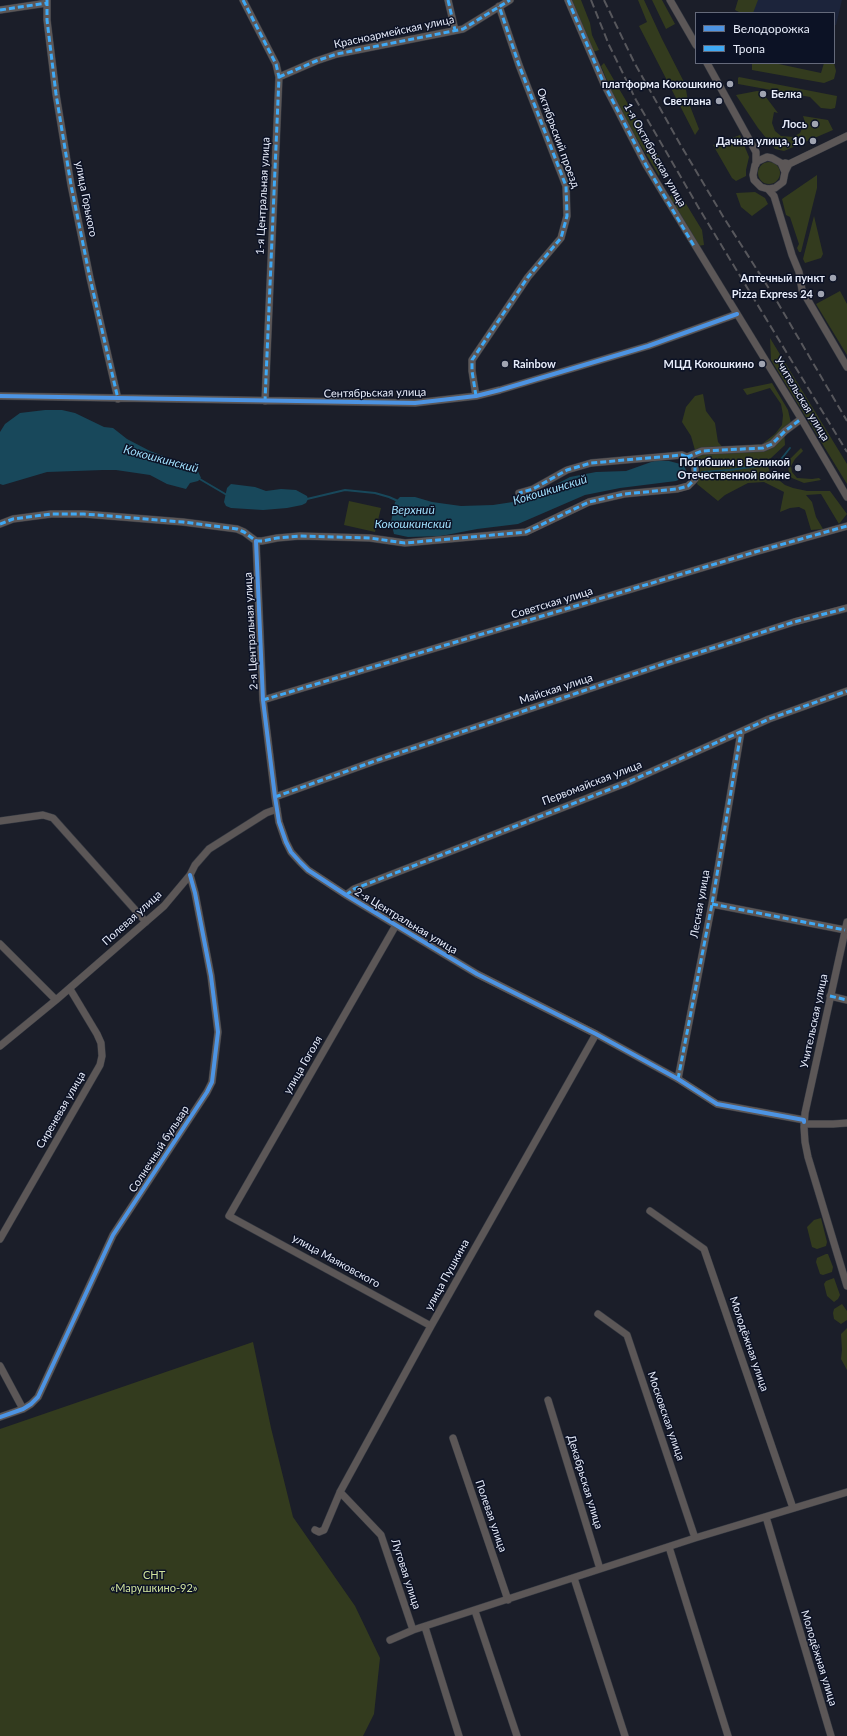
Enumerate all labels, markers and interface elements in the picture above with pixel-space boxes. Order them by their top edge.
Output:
legend [695,12,835,64]
street label: Красноармейская улица [333,13,455,51]
text: Велодорожка [733,21,810,36]
text: Тропа [733,41,765,56]
place label: платформа Кокошкино [602,77,722,91]
marker: платформа Кокошкино [725,79,735,89]
street label: Октябрьский проезд [534,86,582,190]
place label: Белка [771,87,802,101]
marker: Белка [758,89,768,99]
place label: Светлана [663,94,711,108]
marker: Светлана [714,96,724,106]
street label: 1-я Октябрьская улица [621,101,689,209]
place label: Лось [782,117,807,131]
marker: Лось [810,119,820,129]
place label: Дачная улица, 10 [716,134,805,148]
marker: Дачная улица, 10 [808,136,818,146]
street label: 1-я Центральная улица [253,137,273,255]
street label: улица Горького [72,160,100,238]
place label: Аптечный пункт [741,271,825,285]
marker: Аптечный пункт [828,273,838,283]
place label: Pizza Express 24 [732,287,813,301]
marker: Pizza Express 24 [816,289,826,299]
street label: Учительская улица [772,355,832,443]
place label: Rainbow [513,357,556,371]
place label: МЦД Кокошкино [664,357,754,371]
marker: Rainbow [500,359,510,369]
marker: МЦД Кокошкино [757,359,767,369]
street label: Сентябрьская улица [324,386,426,400]
water label: Кокошкинский [122,442,200,476]
place label: Погибшим в Великой Отечественной войне [677,455,790,481]
marker: Погибшим в Великой Отечественной войне [793,463,803,473]
water label: Кокошкинский [511,472,589,508]
water label: Верхний Кокошкинский [375,503,451,531]
street label: 2-я Центральная улица [241,572,261,690]
street label: Советская улица [510,584,594,622]
street label: Майская улица [518,671,594,707]
street label: Первомайская улица [540,758,644,808]
street label: Лесная улица [688,869,712,939]
street label: 2-я Центральная улица [352,885,460,957]
street label: Полевая улица [100,888,164,948]
street label: Учительская улица [798,973,830,1069]
street label: улица Гоголя [281,1033,325,1097]
street label: Сиреневая улица [34,1069,88,1151]
street label: Солнечный бульвар [126,1103,192,1195]
street label: улица Маяковского [290,1231,382,1291]
street label: улица Пушкина [422,1237,472,1313]
street label: Молодёжная улица [727,1295,771,1393]
street label: Московская улица [645,1370,687,1462]
street label: Декабрьская улица [564,1433,606,1531]
street label: Полевая улица [472,1478,510,1554]
street label: Луговая улица [388,1537,424,1611]
park label: СНТ «Марушкино-92» [111,1568,197,1594]
street label: Молодёжная улица [798,1608,840,1708]

